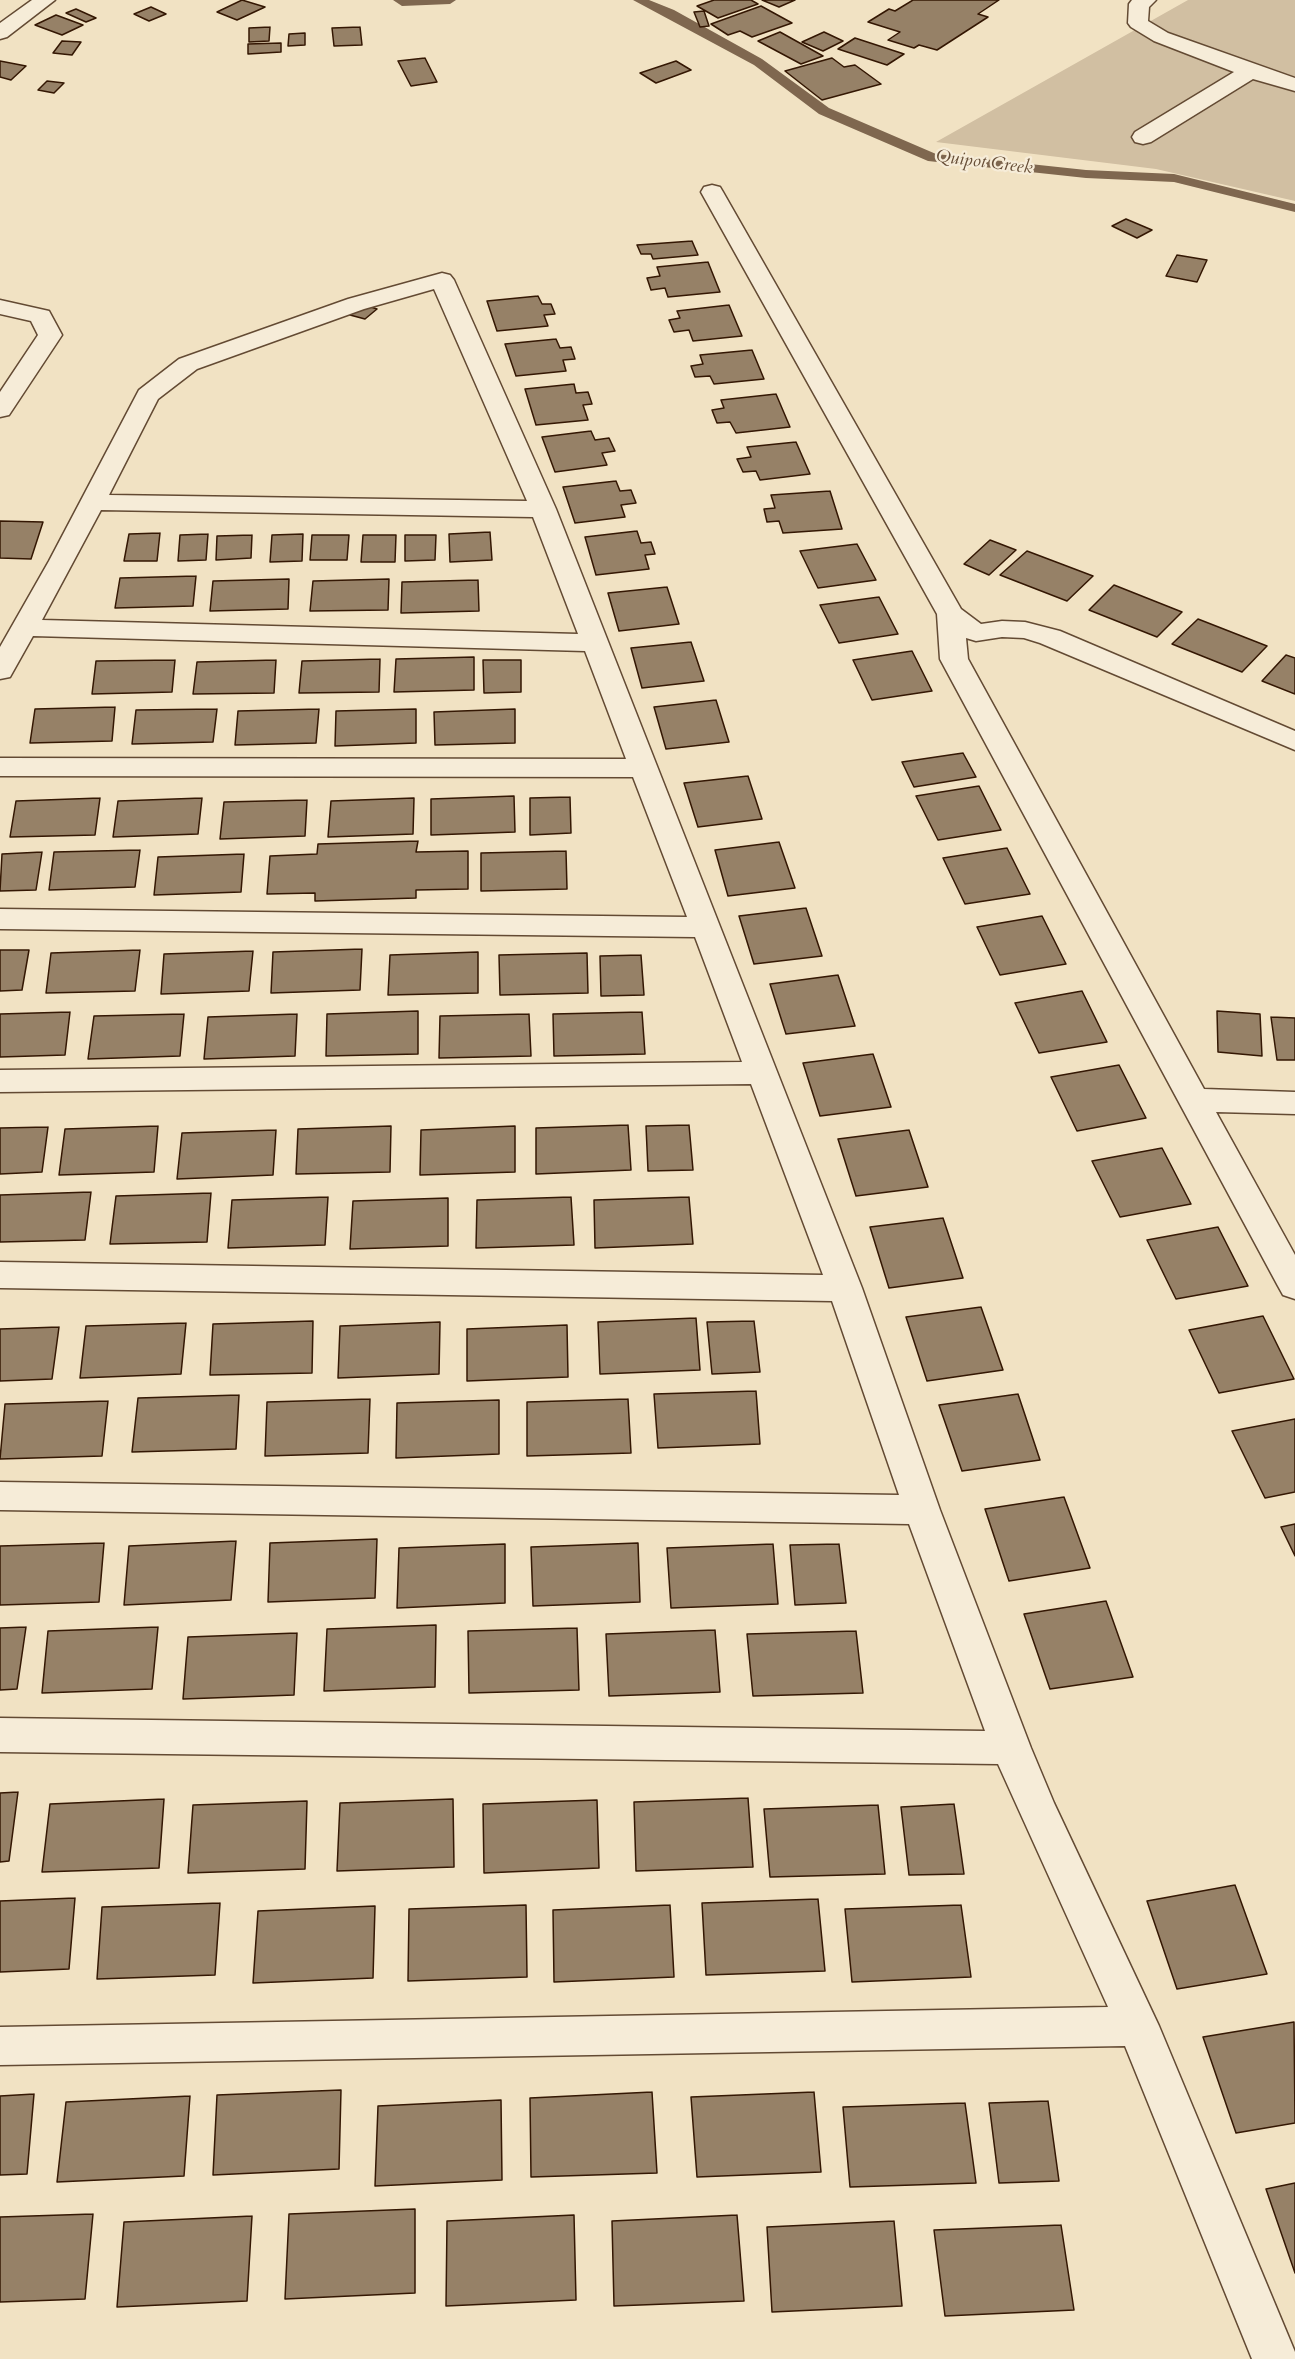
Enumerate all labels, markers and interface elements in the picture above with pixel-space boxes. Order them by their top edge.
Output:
water label: Quipot Creek [934,146,1034,180]

